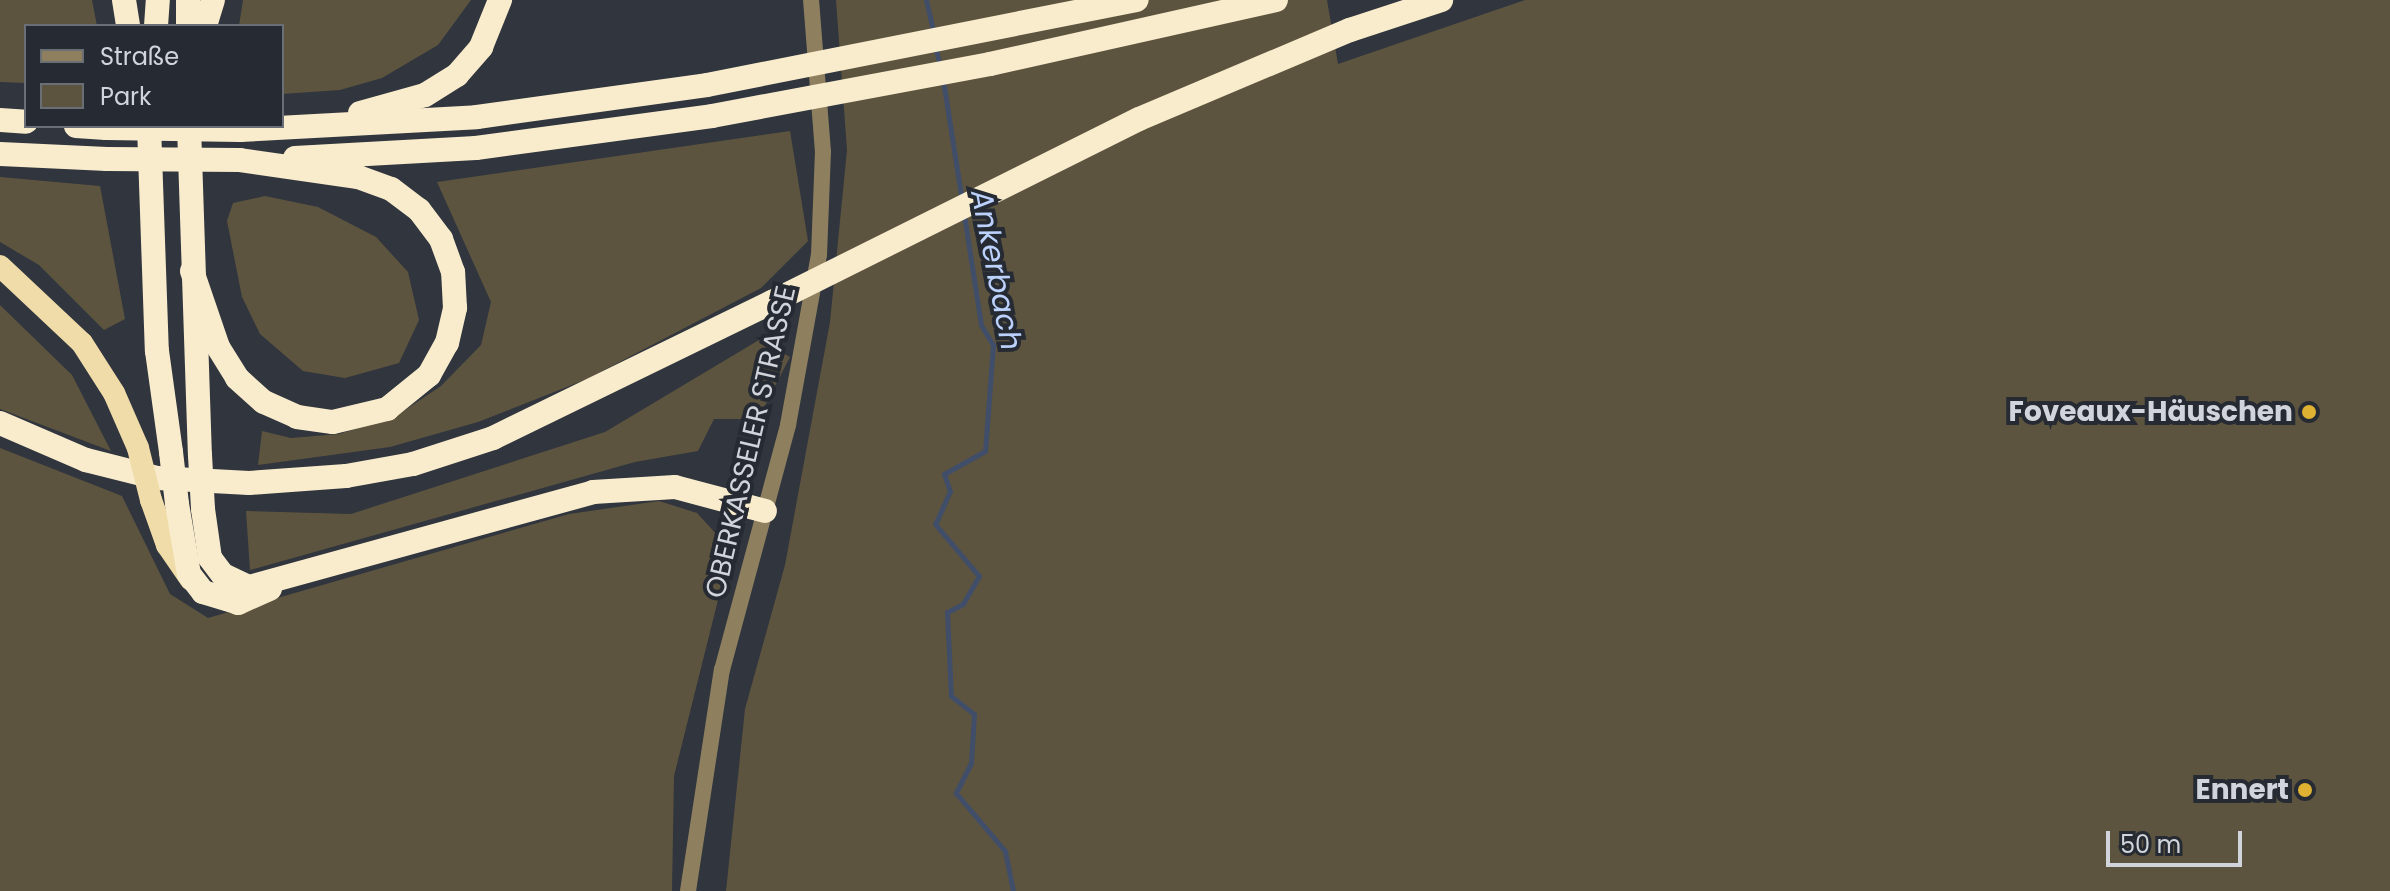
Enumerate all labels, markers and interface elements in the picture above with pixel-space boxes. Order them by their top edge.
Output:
legend [24,24,284,128]
text: Straße [100,40,179,73]
text: Park [100,80,151,113]
water label: Ankerbach [963,187,1029,353]
street label: OBERKASSELER STRASSE [699,283,803,601]
place label: Foveaux-Häuschen [2009,395,2293,429]
marker: Foveaux-Häuschen [2300,403,2318,421]
place label: Ennert [2196,773,2289,807]
marker: Ennert [2296,781,2314,799]
scale bar [2110,815,2246,865]
text: 50 m [2120,828,2181,861]

